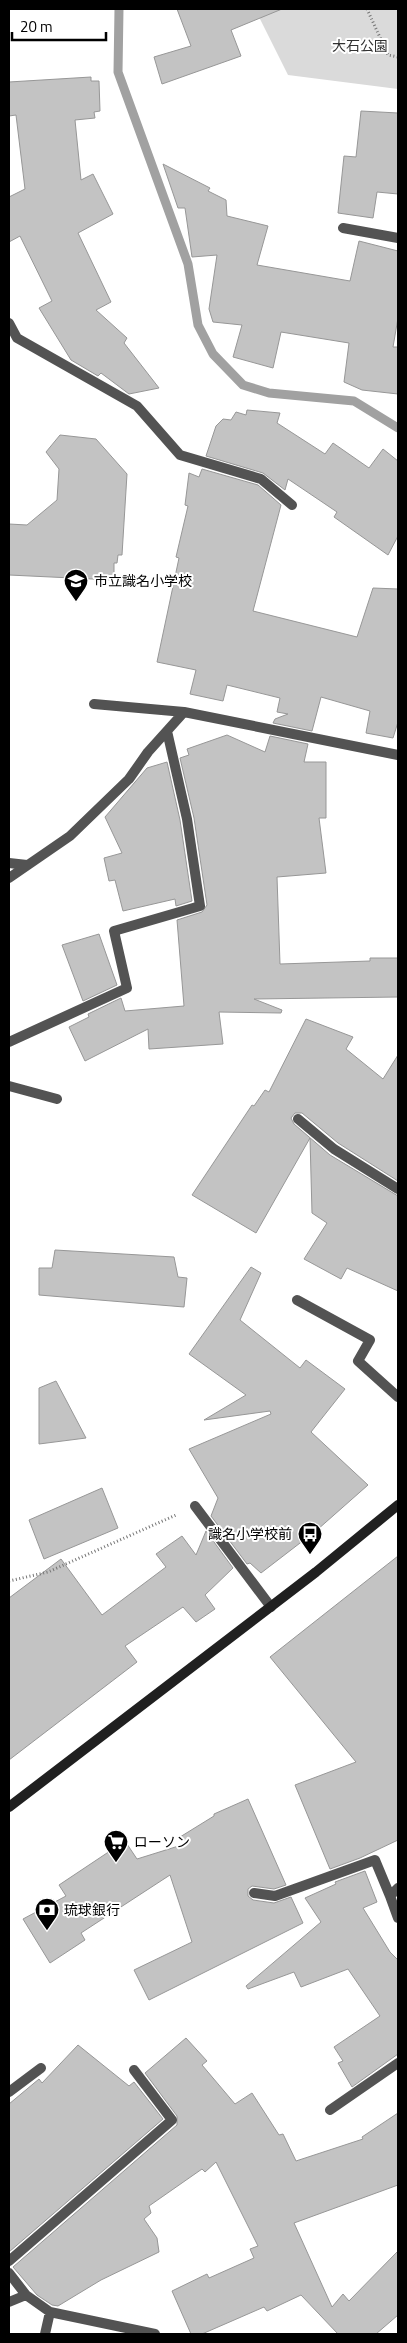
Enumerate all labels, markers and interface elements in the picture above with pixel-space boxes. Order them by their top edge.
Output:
scale bar [12,10,106,42]
text: 20 m [20,15,53,38]
park label: 大石公園 [332,35,388,56]
school or university icon: 市立識名小学校 [63,568,89,602]
place label: 市立識名小学校 [94,570,192,591]
bus stop icon: 識名小学校前 [297,1521,323,1555]
place label: 識名小学校前 [208,1523,292,1544]
supermarket icon: ローソン [103,1829,129,1863]
place label: ローソン [134,1831,190,1852]
bank icon: 琉球銀行 [34,1897,60,1931]
place label: 琉球銀行 [64,1899,120,1920]

